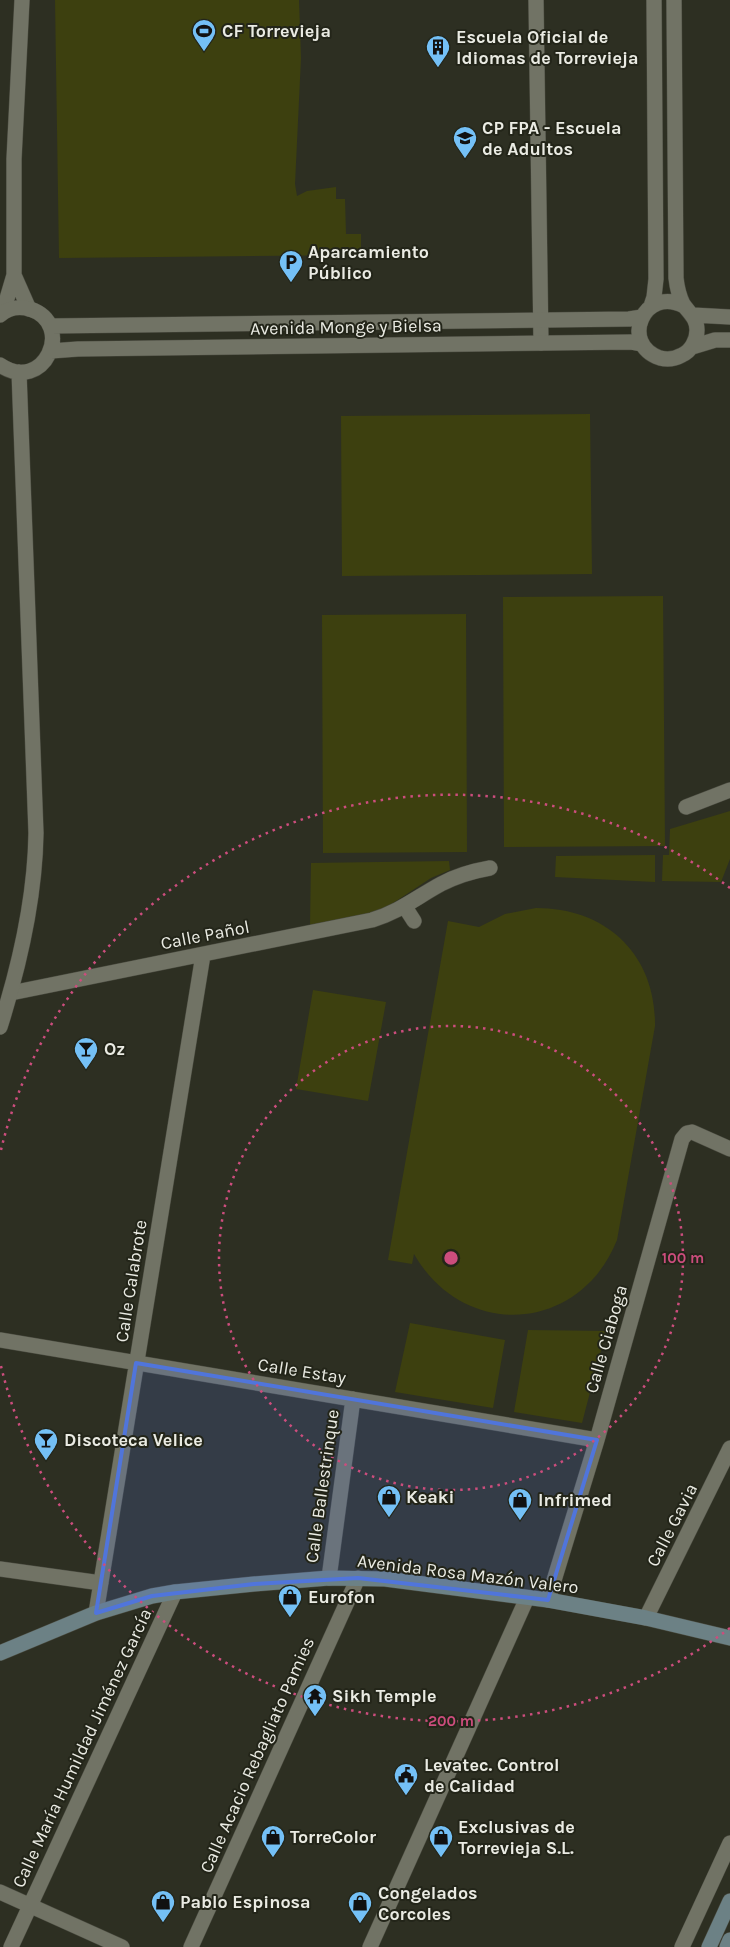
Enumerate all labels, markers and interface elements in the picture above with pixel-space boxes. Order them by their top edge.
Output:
sports icon: CF Torrevieja [191,18,217,52]
place label: CF Torrevieja [222,20,331,42]
place label: Escuela Oficial de Idiomas de Torrevieja [456,26,639,69]
building icon: Escuela Oficial de Idiomas de Torrevieja [425,34,451,68]
place label: CP FPA - Escuela de Adultos [482,117,621,160]
school or university icon: CP FPA - Escuela de Adultos [452,125,478,159]
place label: Aparcamiento Público [308,241,429,284]
parking icon: Aparcamiento Público [278,249,304,283]
street label: Avenida Monge y Bielsa [250,314,442,340]
street label: Calle Pañol [159,916,251,954]
bar icon: Oz [73,1036,99,1070]
place label: Oz [104,1038,125,1060]
street label: Calle Calabrote [110,1218,152,1344]
centre of rings [442,1249,460,1267]
text: 100 m [662,1249,704,1267]
street label: Calle Ciaboga [580,1282,632,1396]
street label: Calle Estay [256,1353,348,1389]
street label: Calle Ballestrinque [300,1408,344,1564]
bar icon: Discoteca Velice [33,1427,59,1461]
place label: Discoteca Velice [64,1429,203,1451]
street label: Calle Gavia [642,1480,702,1570]
shop icon: Keaki [376,1484,402,1518]
place label: Keaki [406,1486,454,1508]
shop icon: Infrimed [507,1487,533,1521]
place label: Infrimed [538,1489,612,1511]
street label: Avenida Rosa Mazón Valero [356,1550,580,1598]
shop icon: Eurofon [277,1584,303,1618]
place label: Eurofon [308,1586,375,1608]
street label: Calle María Humildad Jiménez García [7,1605,157,1891]
street label: Calle Acacio Rebagliato Pamies [195,1634,319,1876]
temple icon: Sikh Temple [302,1683,328,1717]
place label: Sikh Temple [332,1685,437,1707]
text: 200 m [428,1712,474,1730]
place label: Levatec. Control de Calidad [424,1754,560,1797]
public building icon: Levatec. Control de Calidad [393,1762,419,1796]
place label: Exclusivas de Torrevieja S.L. [458,1816,575,1859]
shop icon: TorreColor [260,1824,286,1858]
shop icon: Exclusivas de Torrevieja S.L. [428,1824,454,1858]
place label: TorreColor [290,1826,376,1848]
place label: Congelados Corcoles [378,1882,478,1925]
shop icon: Pablo Espinosa [150,1889,176,1923]
shop icon: Congelados Corcoles [347,1890,373,1924]
place label: Pablo Espinosa [180,1891,311,1913]

